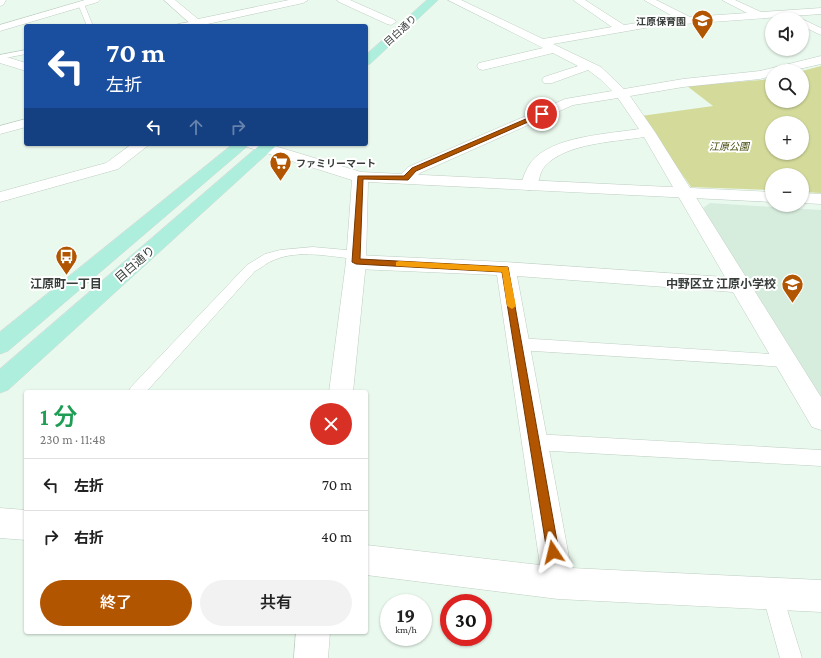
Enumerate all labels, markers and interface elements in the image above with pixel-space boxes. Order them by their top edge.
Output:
school or university icon: 江原保育園 [689,8,715,41]
map controls [765,12,809,212]
button: sound [765,12,809,56]
street label: 目白通り [382,13,419,48]
place label: 江原保育園 [636,16,686,27]
text: 70 m [106,37,165,68]
icon: left [40,40,92,92]
button: search [765,64,809,108]
text: 左折 [106,75,142,95]
pin [525,97,559,131]
icon: arrive [531,103,553,125]
icon: left [143,116,165,138]
icon: ahead [185,116,207,138]
icon: right [227,116,249,138]
button: + [765,116,809,160]
park label: 江原公園 [709,141,751,152]
supermarket icon: ファミリーマート [268,150,294,183]
place label: ファミリーマート [296,158,376,169]
button: − [765,168,809,212]
street label: 目白通り [112,243,158,285]
bus stop icon: 江原町一丁目 [53,244,79,277]
school or university icon: 中野区立 江原小学校 [779,271,805,304]
place label: 江原町一丁目 [30,277,102,291]
place label: 中野区立 江原小学校 [666,277,776,291]
text: 1 分 [40,403,77,430]
button: close [310,403,352,445]
text: 230 m · 11:48 [40,432,106,447]
icon: left [40,474,62,496]
text: 70 m [322,477,352,493]
text: 左折 [74,478,104,494]
icon: right [40,526,62,548]
text: 40 m [321,529,352,545]
text: 右折 [74,530,104,546]
position arrow [532,531,574,573]
button: 終了 [40,580,192,626]
button: 共有 [200,580,352,626]
speed limit sign: 30 [440,594,492,646]
text: 19 [397,604,415,626]
text: km/h [395,624,417,635]

